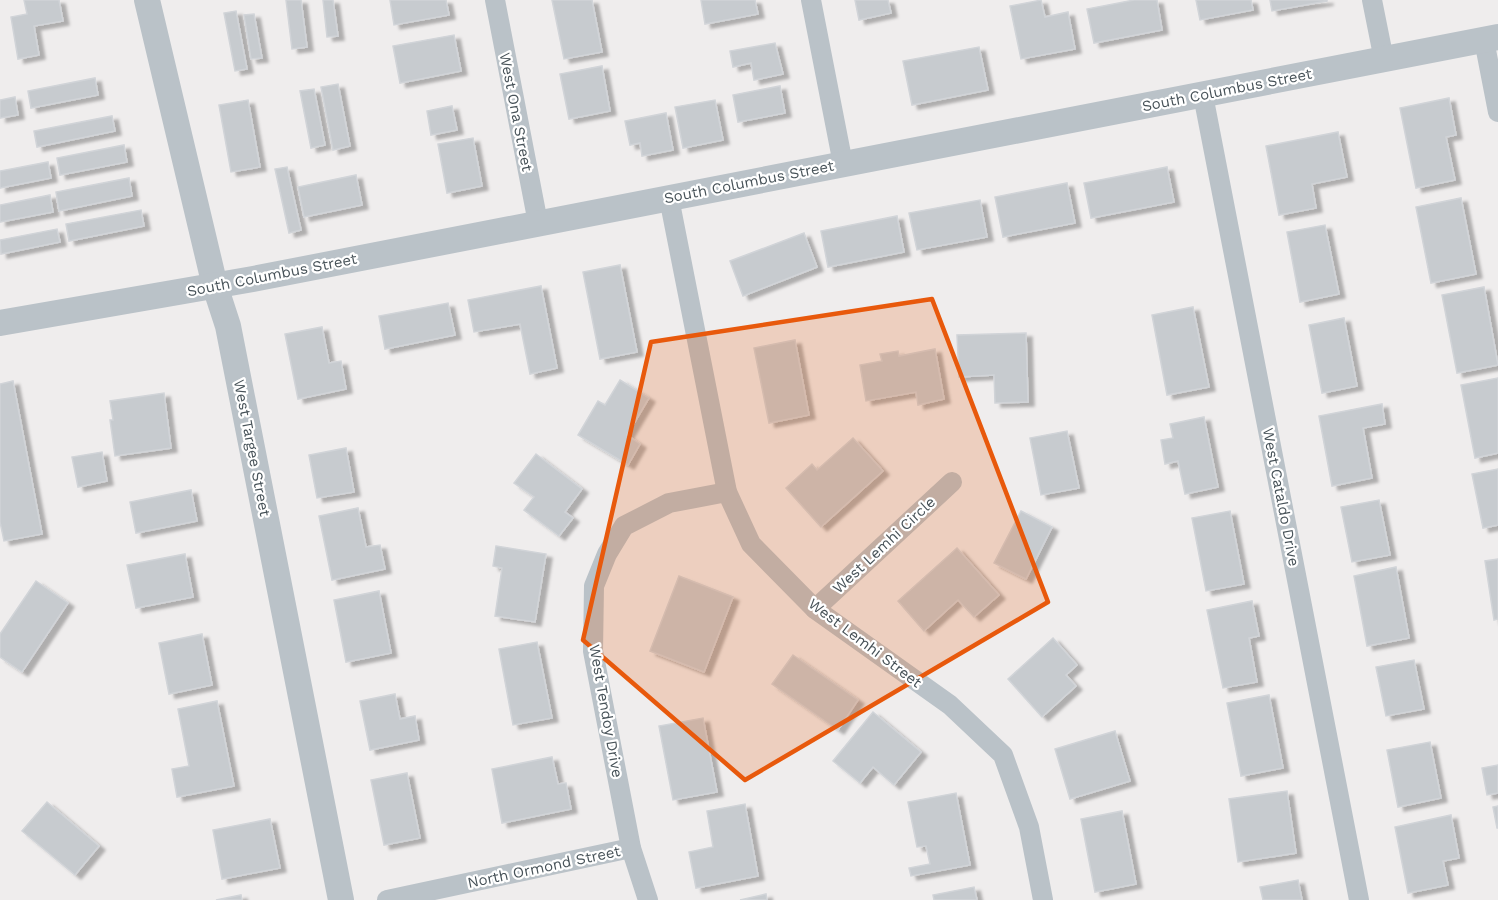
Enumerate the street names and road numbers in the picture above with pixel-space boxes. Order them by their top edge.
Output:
street label: West Ona Street [496,51,536,174]
street label: South Columbus Street [1140,65,1314,115]
street label: South Columbus Street [662,157,836,207]
street label: South Columbus Street [185,250,359,300]
street label: West Targee Street [230,378,274,519]
street label: West Cataldo Drive [1259,426,1303,568]
street label: West Lemhi Circle [829,493,939,597]
street label: West Lemhi Street [805,595,926,692]
street label: West Tendoy Drive [585,643,627,779]
street label: North Ormond Street [466,842,623,892]

